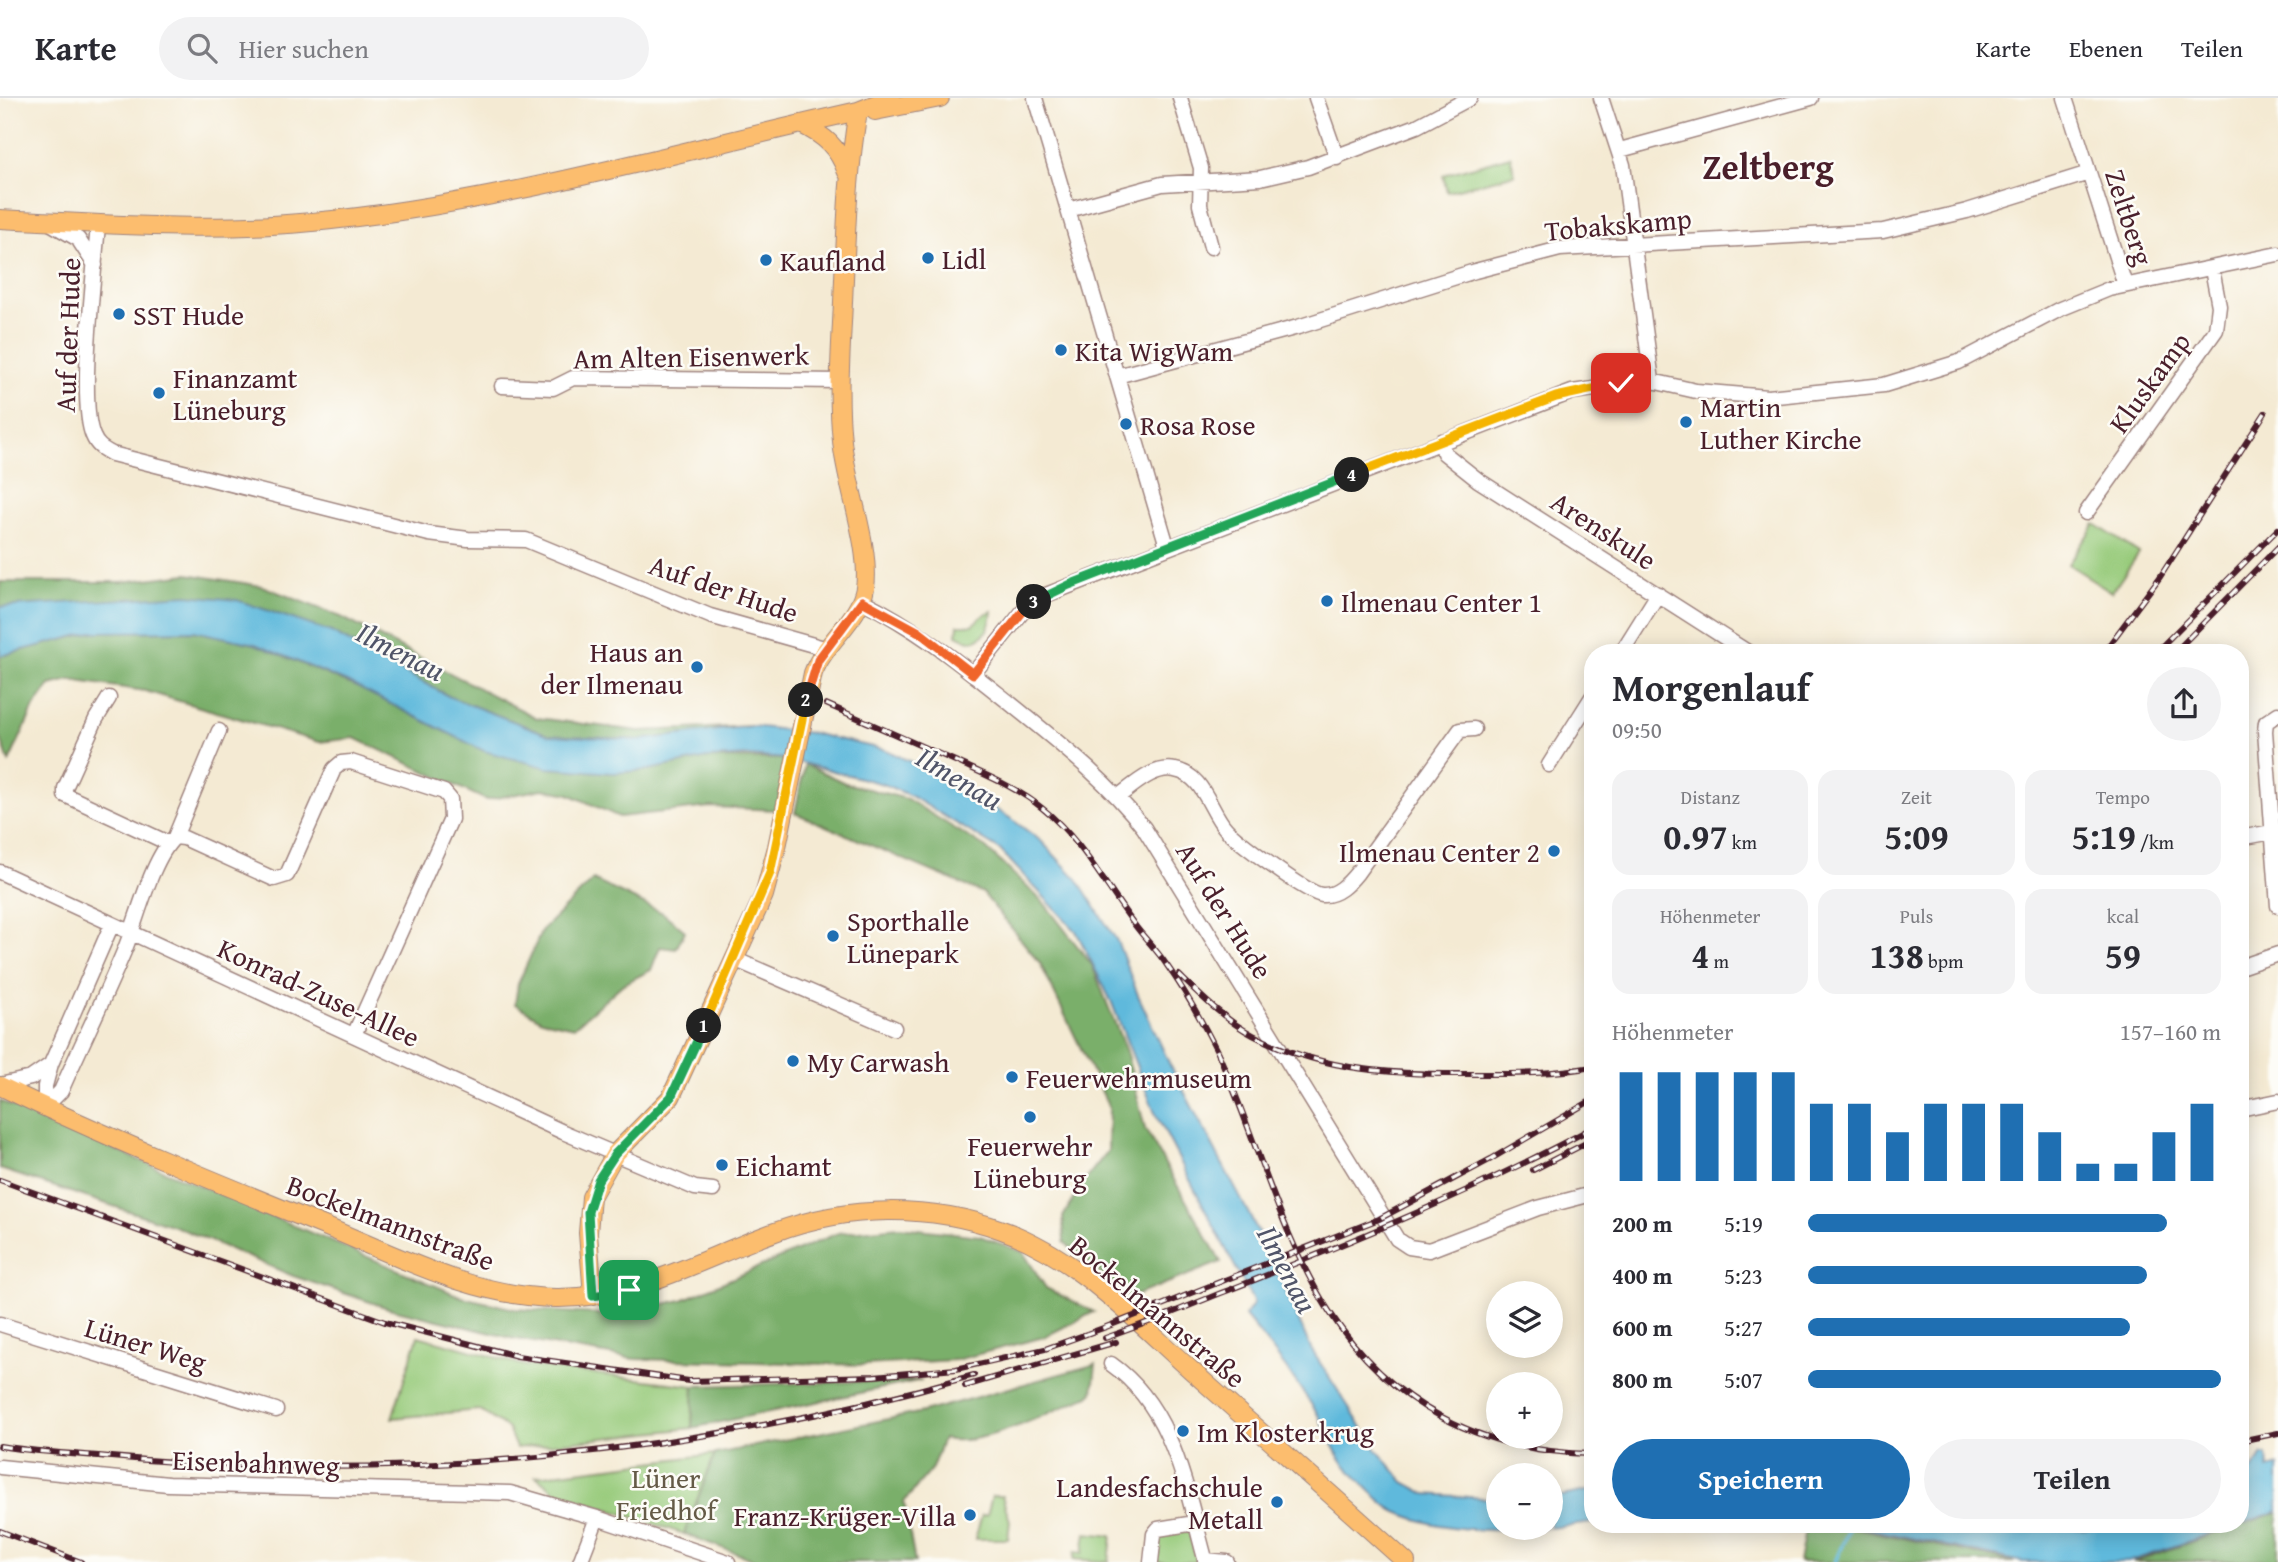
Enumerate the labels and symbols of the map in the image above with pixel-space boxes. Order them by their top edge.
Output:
district label: Zeltberg [1702,141,1834,192]
street label: Zeltberg [2095,164,2165,270]
street label: Tobakskamp [1543,197,1693,251]
place label: Lidl [942,238,986,279]
place label: Kaufland [780,240,886,281]
marker: Lidl [920,250,936,266]
marker: Kaufland [758,252,774,268]
street label: Auf der Hude [44,257,90,413]
place label: SST Hude [133,294,244,335]
marker: SST Hude [111,306,127,322]
street label: Kluskamp [2098,323,2200,441]
place label: Kita WigWam [1075,330,1233,371]
street label: Am Alten Eisenwerk [573,333,810,379]
marker: Kita WigWam [1053,342,1069,358]
pin [1591,353,1651,413]
place label: Finanzamt Lüneburg [173,357,298,430]
marker: Finanzamt Lüneburg [151,385,167,401]
place label: Martin Luther Kirche [1700,386,1862,459]
place label: Rosa Rose [1140,404,1256,445]
marker: Martin Luther Kirche [1678,414,1694,430]
marker: Rosa Rose [1118,416,1134,432]
pin: 4 [1334,458,1370,492]
street label: Arenskule [1543,481,1665,579]
street label: Auf der Hude [644,543,804,633]
place label: Ilmenau Center 1 [1341,581,1542,622]
pin: 3 [1016,584,1052,620]
marker: Ilmenau Center 1 [1319,593,1335,609]
water label: Ilmenau [349,610,453,692]
place label: Haus an der Ilmenau [541,631,683,704]
marker: Haus an der Ilmenau [689,659,705,675]
pin: 2 [788,682,824,718]
water label: Ilmenau [908,735,1012,821]
place label: Ilmenau Center 2 [1339,831,1540,872]
street label: Auf der Hude [1167,833,1283,987]
marker: Ilmenau Center 2 [1546,843,1562,859]
place label: Sporthalle Lünepark [847,900,969,973]
street label: Konrad-Zuse-Allee [211,927,427,1057]
marker: Sporthalle Lünepark [825,928,841,944]
pin: 1 [686,1009,722,1044]
place label: My Carwash [807,1041,950,1082]
marker: My Carwash [785,1053,801,1069]
place label: Feuerwehrmuseum [1026,1057,1252,1098]
marker: Feuerwehrmuseum [1004,1069,1020,1085]
marker: Feuerwehr Lüneburg [1022,1109,1038,1125]
place label: Feuerwehr Lüneburg [967,1125,1093,1198]
place label: Eichamt [736,1145,832,1186]
marker: Eichamt [714,1157,730,1173]
street label: Bockelmannstraße [281,1164,501,1280]
water label: Ilmenau [1246,1217,1330,1321]
street label: Bockelmannstraße [1061,1225,1255,1397]
pin [599,1260,659,1320]
street label: Lüner Weg [80,1306,212,1382]
place label: Im Klosterkrug [1197,1411,1374,1452]
marker: Im Klosterkrug [1175,1423,1191,1439]
street label: Eisenbahnweg [172,1439,341,1485]
park label: Lüner Friedhof [616,1457,719,1530]
place label: Landesfachschule Metall [1056,1466,1263,1539]
marker: Landesfachschule Metall [1269,1494,1285,1510]
place label: Franz-Krüger-Villa [734,1495,957,1536]
marker: Franz-Krüger-Villa [962,1507,978,1523]

